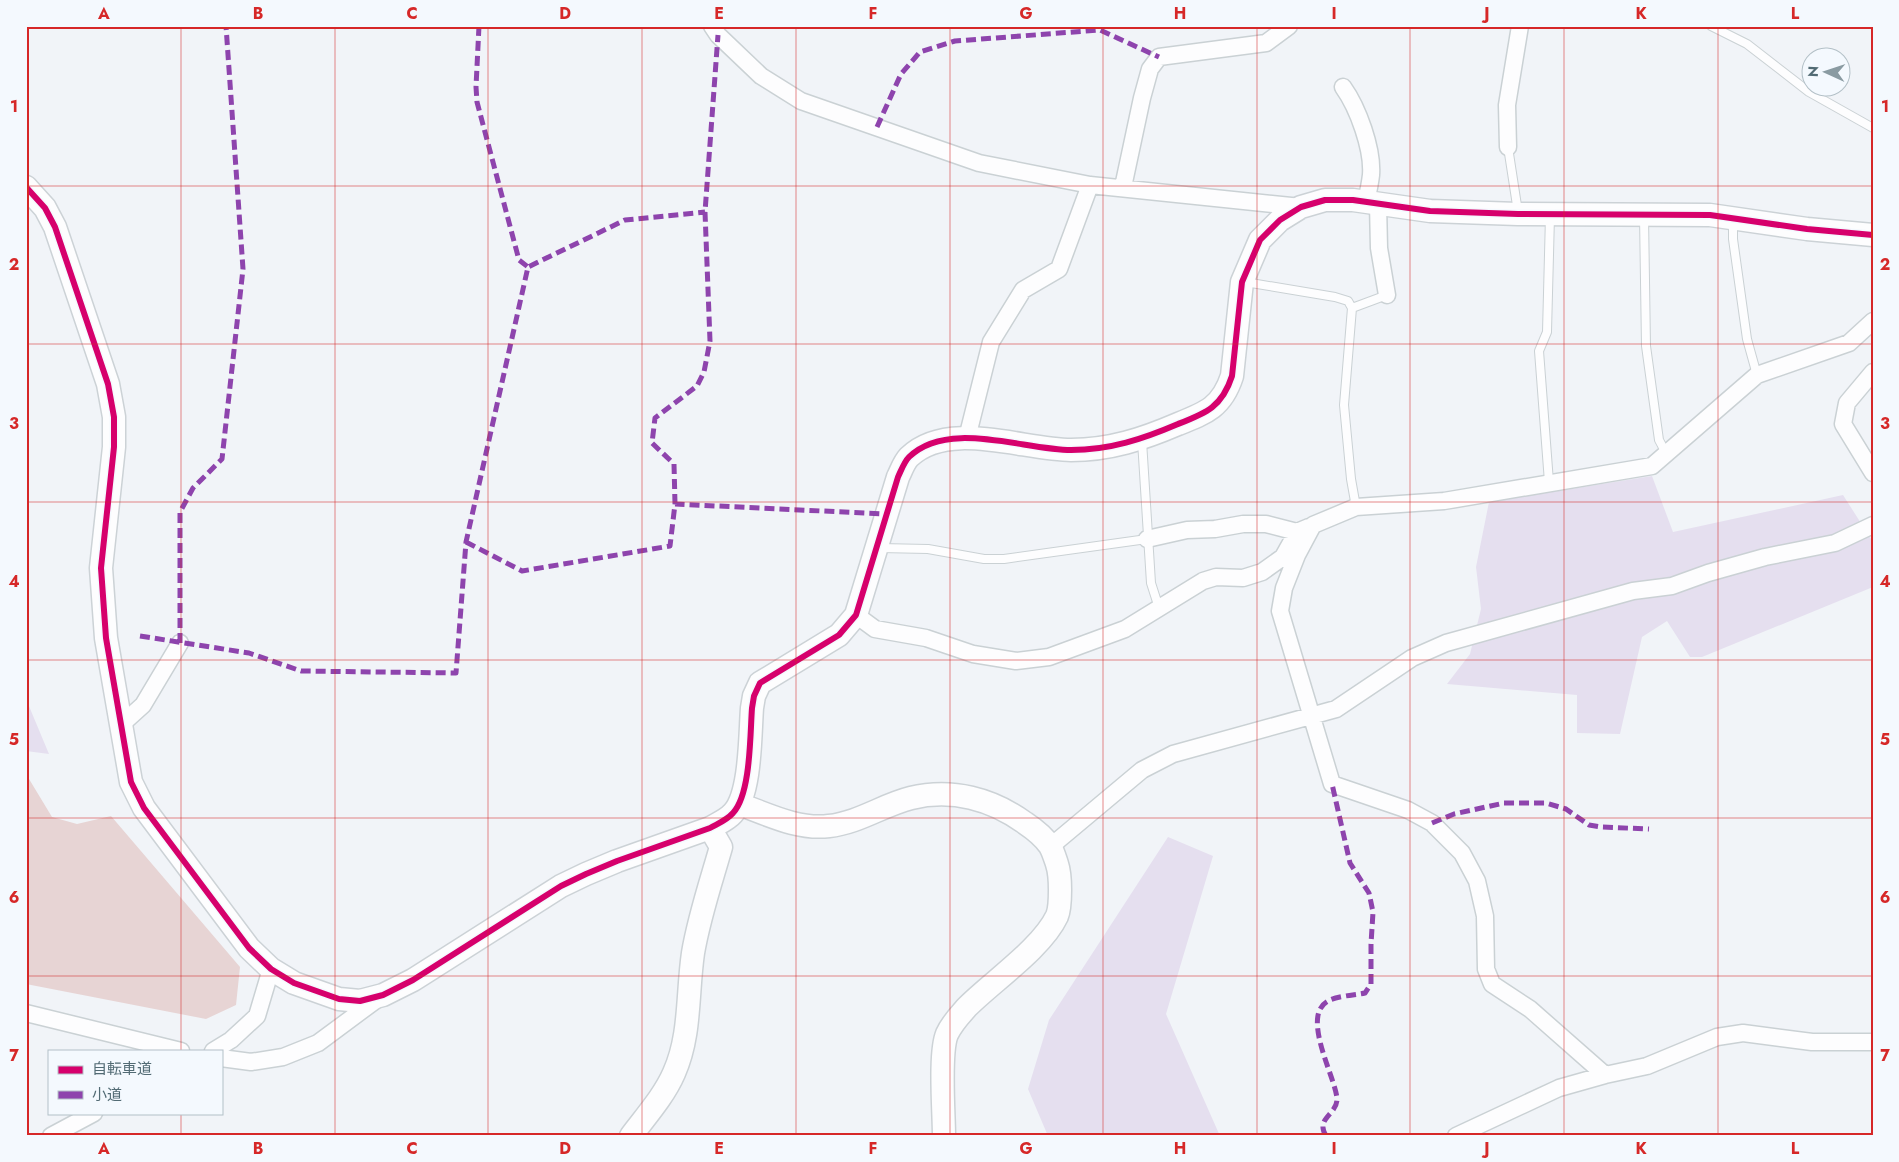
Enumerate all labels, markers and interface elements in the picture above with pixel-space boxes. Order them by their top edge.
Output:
text: A [97,2,110,25]
text: B [253,2,263,25]
text: C [406,2,418,25]
text: D [559,2,571,25]
text: E [714,2,724,25]
text: F [869,2,877,25]
text: G [1019,2,1033,25]
text: H [1174,2,1186,25]
text: I [1331,2,1337,25]
text: J [1481,2,1490,25]
text: K [1635,2,1647,25]
text: L [1791,2,1800,25]
north arrow [1802,48,1852,98]
text: N [1803,65,1823,77]
text: 1 [10,95,18,118]
text: 1 [1881,95,1889,118]
text: 2 [9,253,19,276]
text: 2 [1880,253,1890,276]
text: 3 [9,412,19,435]
text: 3 [1880,412,1890,435]
text: 4 [8,570,20,593]
text: 4 [1879,570,1891,593]
text: 5 [9,728,19,751]
text: 5 [1880,728,1890,751]
text: 6 [9,886,19,909]
text: 6 [1880,886,1890,909]
text: 7 [9,1044,19,1067]
text: 7 [1880,1044,1890,1067]
legend [48,1050,222,1114]
text: 自転車道 [92,1058,152,1080]
text: 小道 [92,1084,122,1106]
text: A [97,1137,110,1160]
text: B [253,1137,263,1160]
text: C [406,1137,418,1160]
text: D [559,1137,571,1160]
text: E [714,1137,724,1160]
text: F [869,1137,877,1160]
text: G [1019,1137,1033,1160]
text: H [1174,1137,1186,1160]
text: I [1331,1137,1337,1160]
text: J [1481,1137,1490,1160]
text: K [1635,1137,1647,1160]
text: L [1791,1137,1800,1160]

